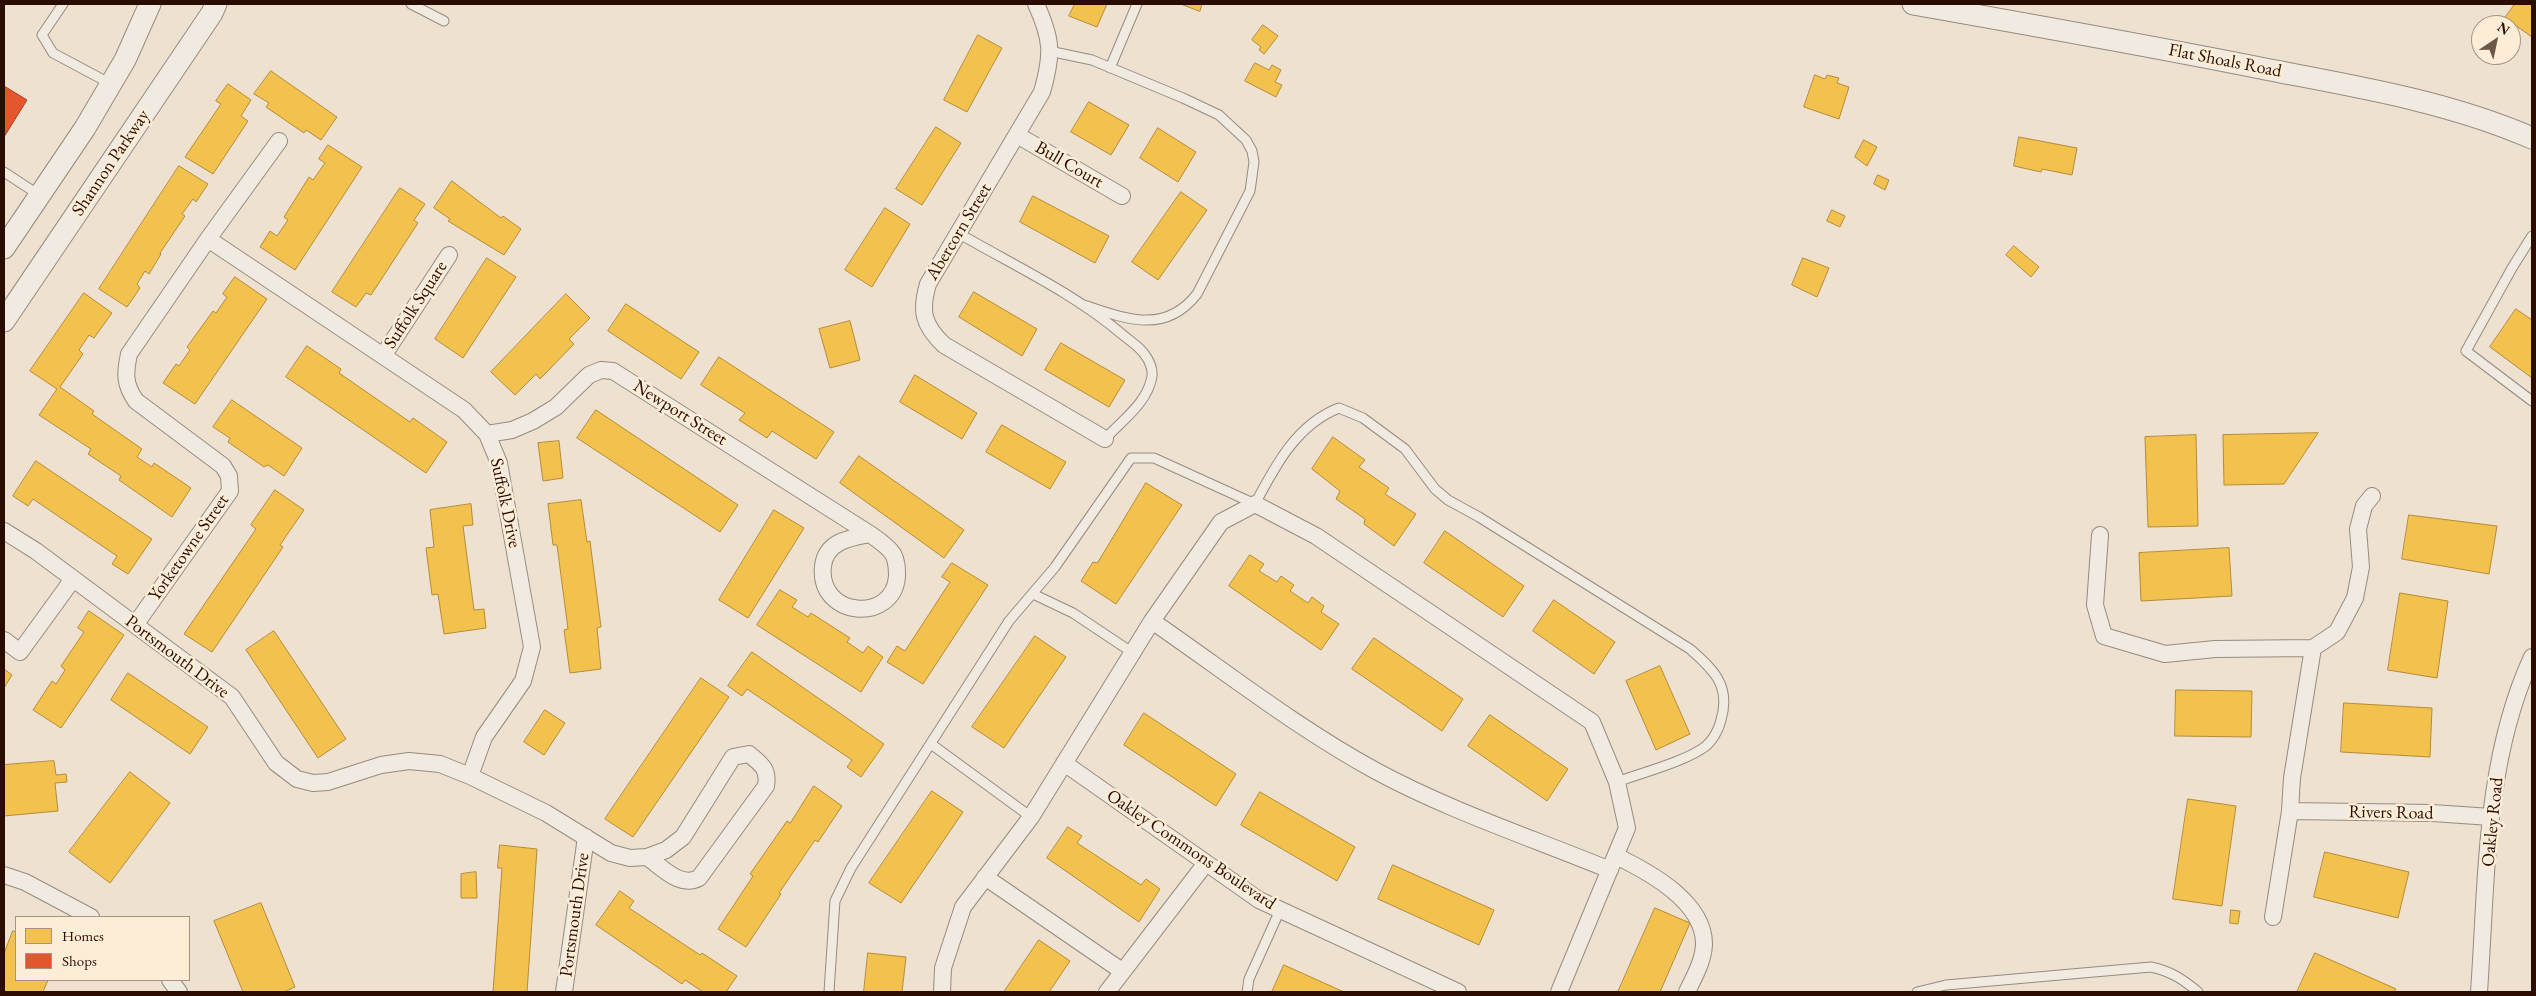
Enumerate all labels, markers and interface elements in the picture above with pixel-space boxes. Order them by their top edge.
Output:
north arrow [2471,15,2521,65]
text: N [2494,18,2514,39]
street label: Flat Shoals Road [2167,39,2283,83]
street label: Shannon Parkway [68,106,154,220]
street label: Bull Court [1031,137,1107,193]
street label: Abercorn Street [922,180,996,284]
street label: Suffolk Square [380,257,452,353]
street label: Newport Street [629,376,731,450]
street label: Suffolk Drive [485,456,525,550]
street label: Yorketowne Street [144,490,234,606]
street label: Portsmouth Drive [121,611,233,703]
street label: Oakley Road [2478,776,2508,868]
street label: Oakley Commons Boulevard [1102,785,1280,915]
street label: Rivers Road [2348,801,2434,825]
street label: Portsmouth Drive [556,852,594,978]
legend [15,916,190,981]
text: Homes [62,926,104,945]
text: Shops [62,951,97,970]

